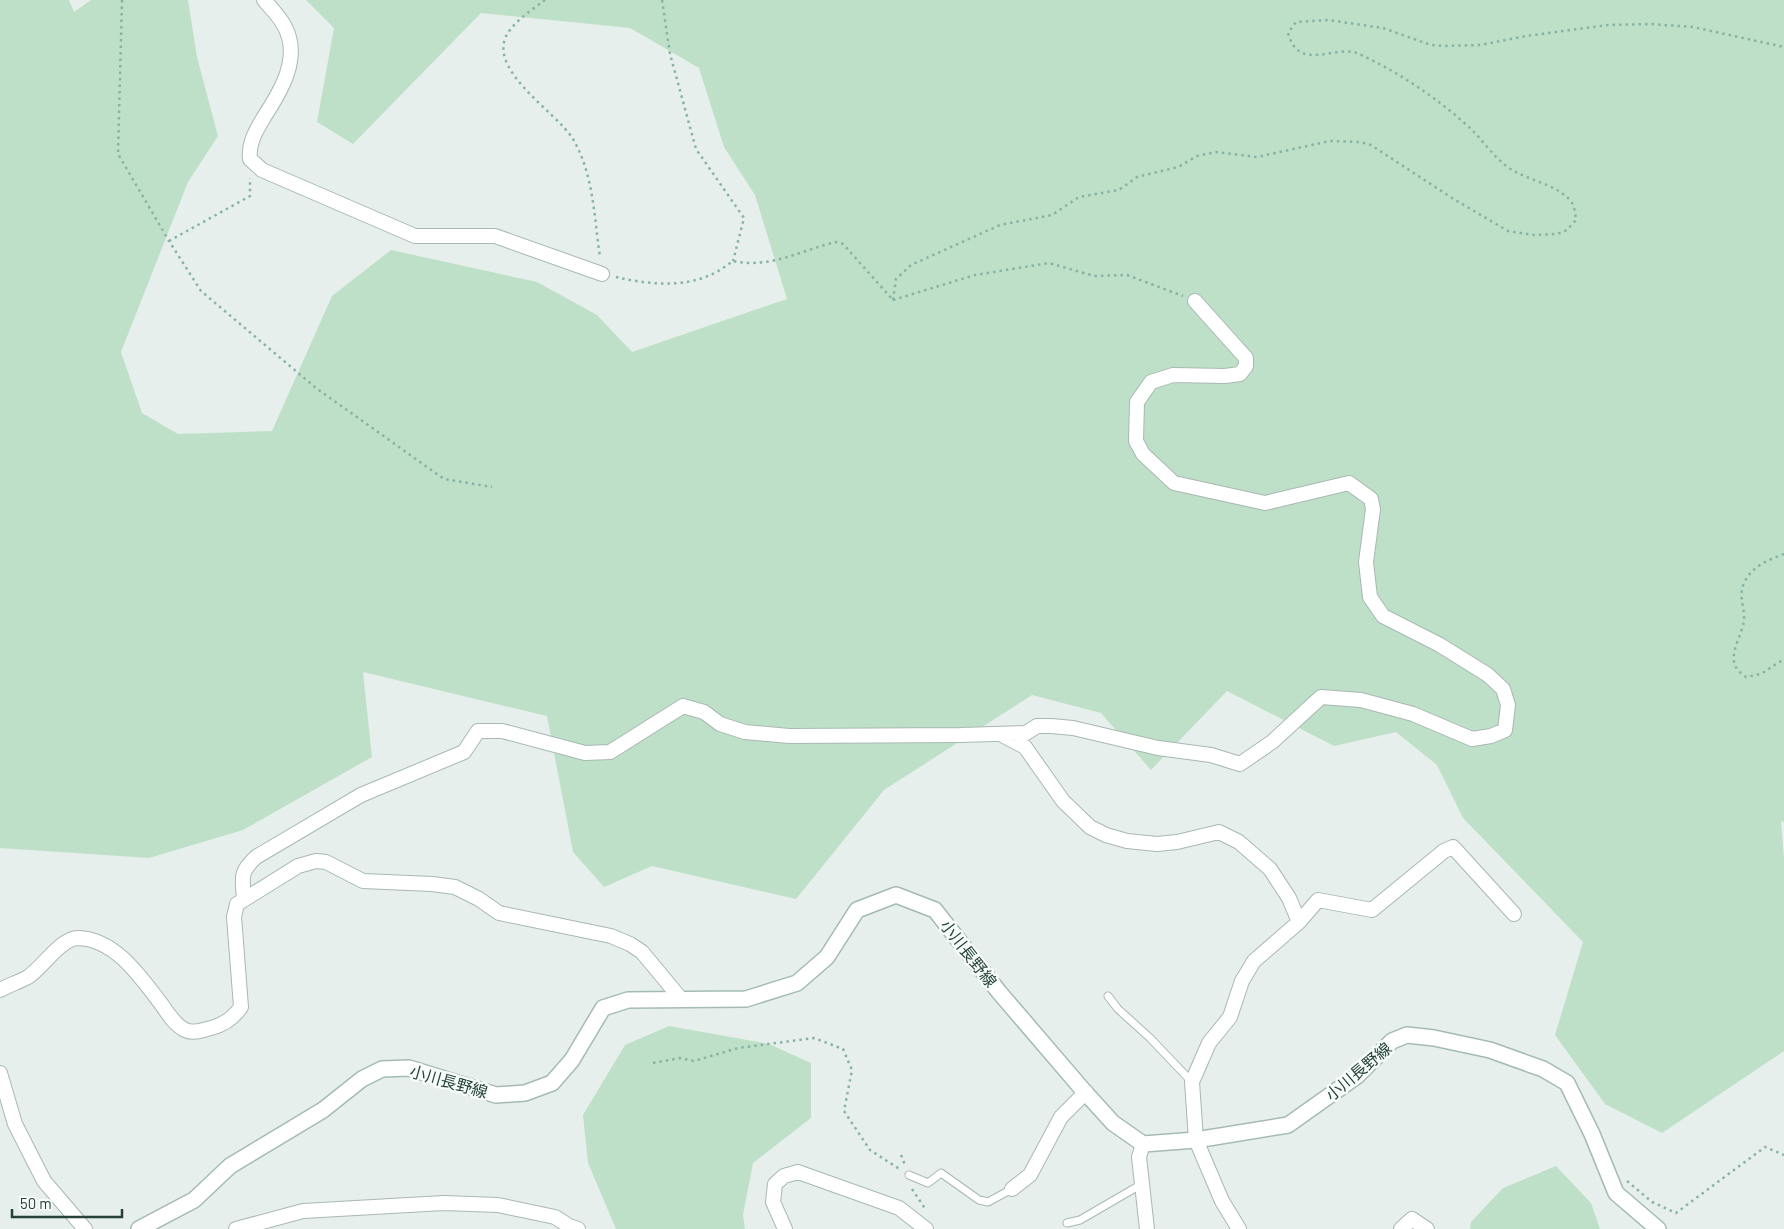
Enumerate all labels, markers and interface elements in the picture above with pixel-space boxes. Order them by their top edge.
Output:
street label: 小川長野線 [937,916,1001,990]
street label: 小川長野線 [1321,1038,1395,1104]
street label: 小川長野線 [408,1061,490,1101]
scale bar [12,1186,122,1218]
text: 50 m [20,1194,52,1212]

